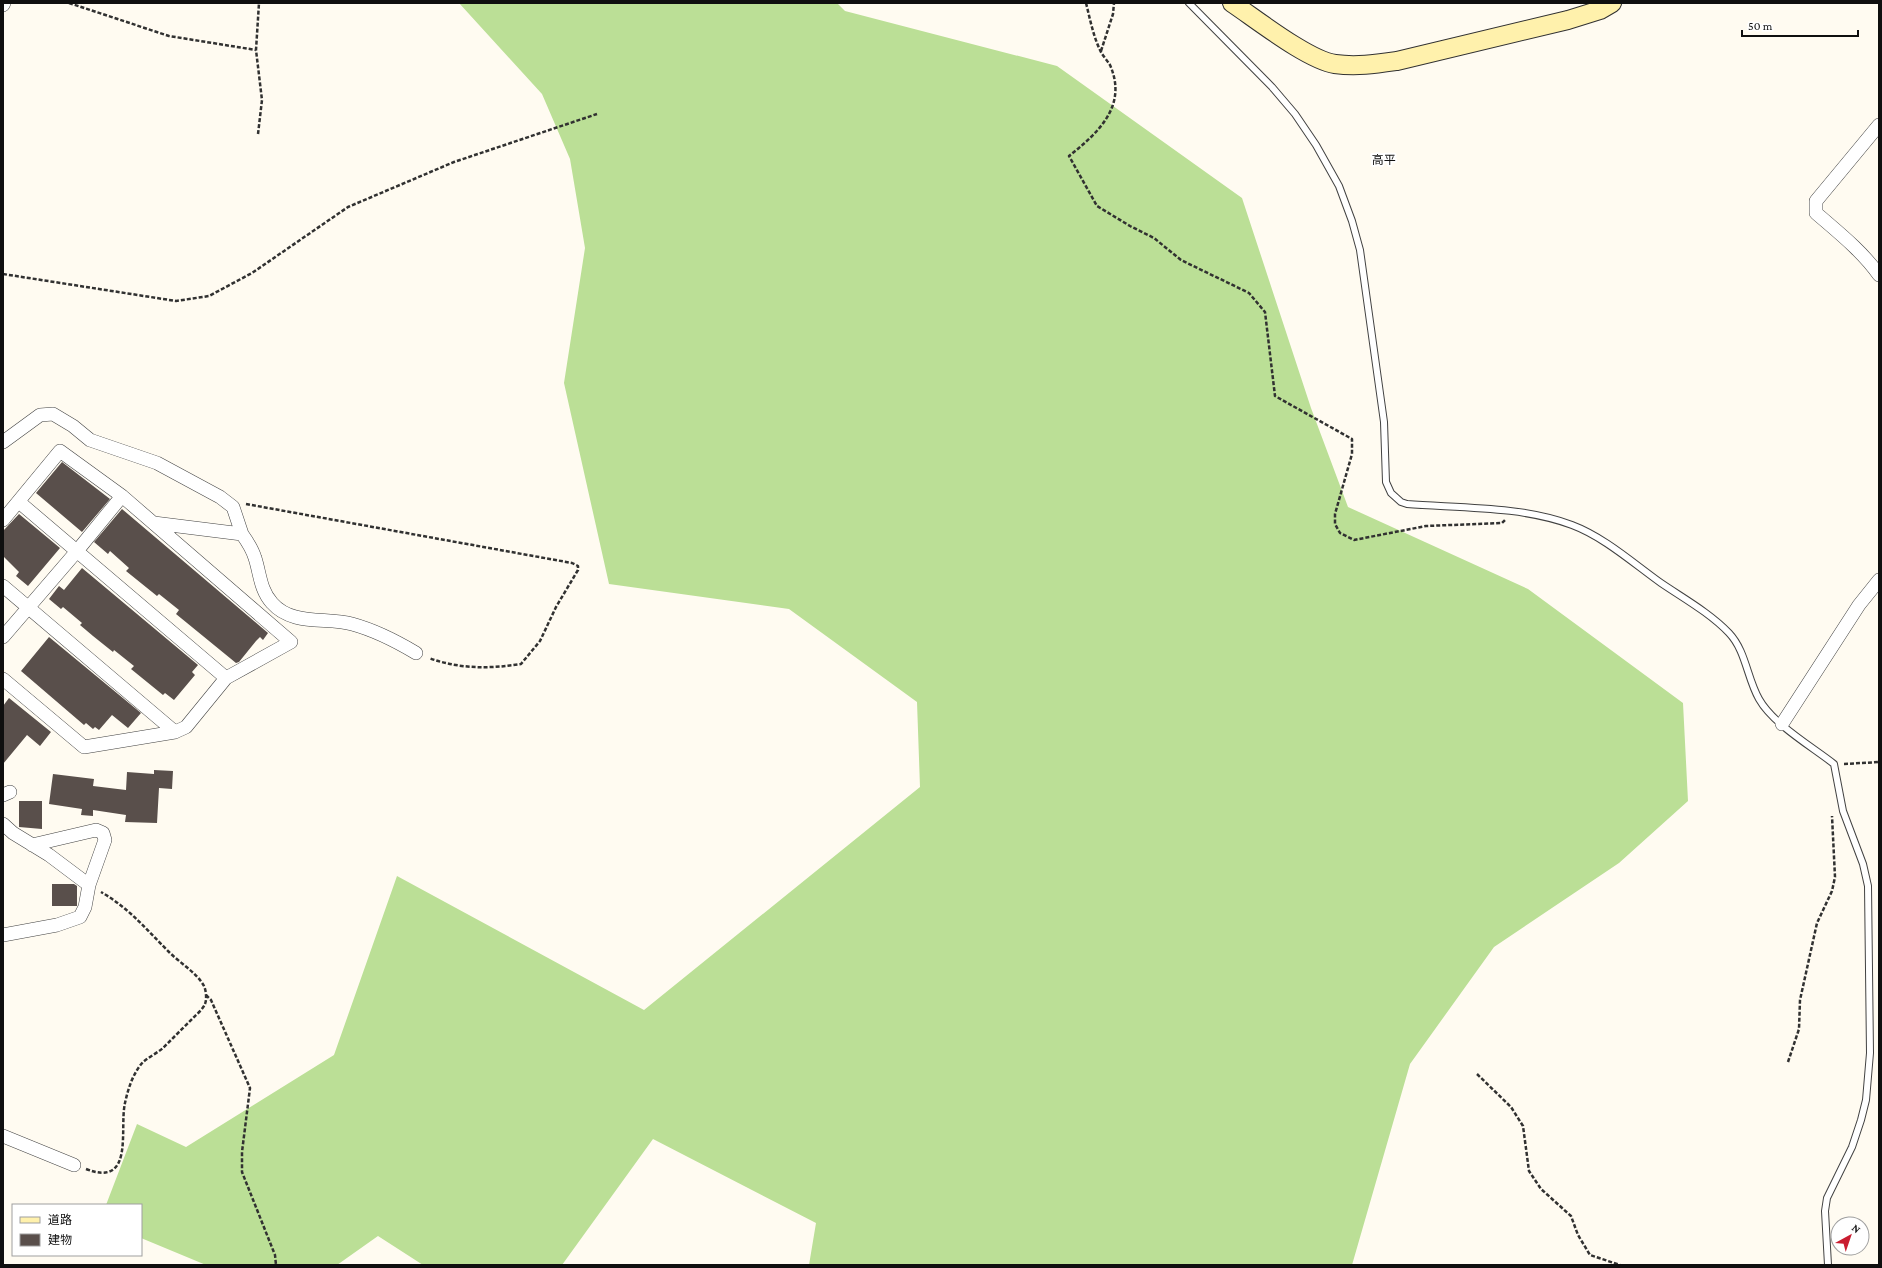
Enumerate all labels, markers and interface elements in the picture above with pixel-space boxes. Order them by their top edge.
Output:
scale bar [1742,12,1858,38]
text: 50 m [1748,19,1773,33]
district label: 高平 [1372,153,1396,167]
legend [12,1204,142,1256]
text: 道路 [48,1213,72,1227]
north arrow [1830,1216,1870,1256]
text: N [1850,1221,1864,1236]
text: 建物 [48,1233,72,1247]

